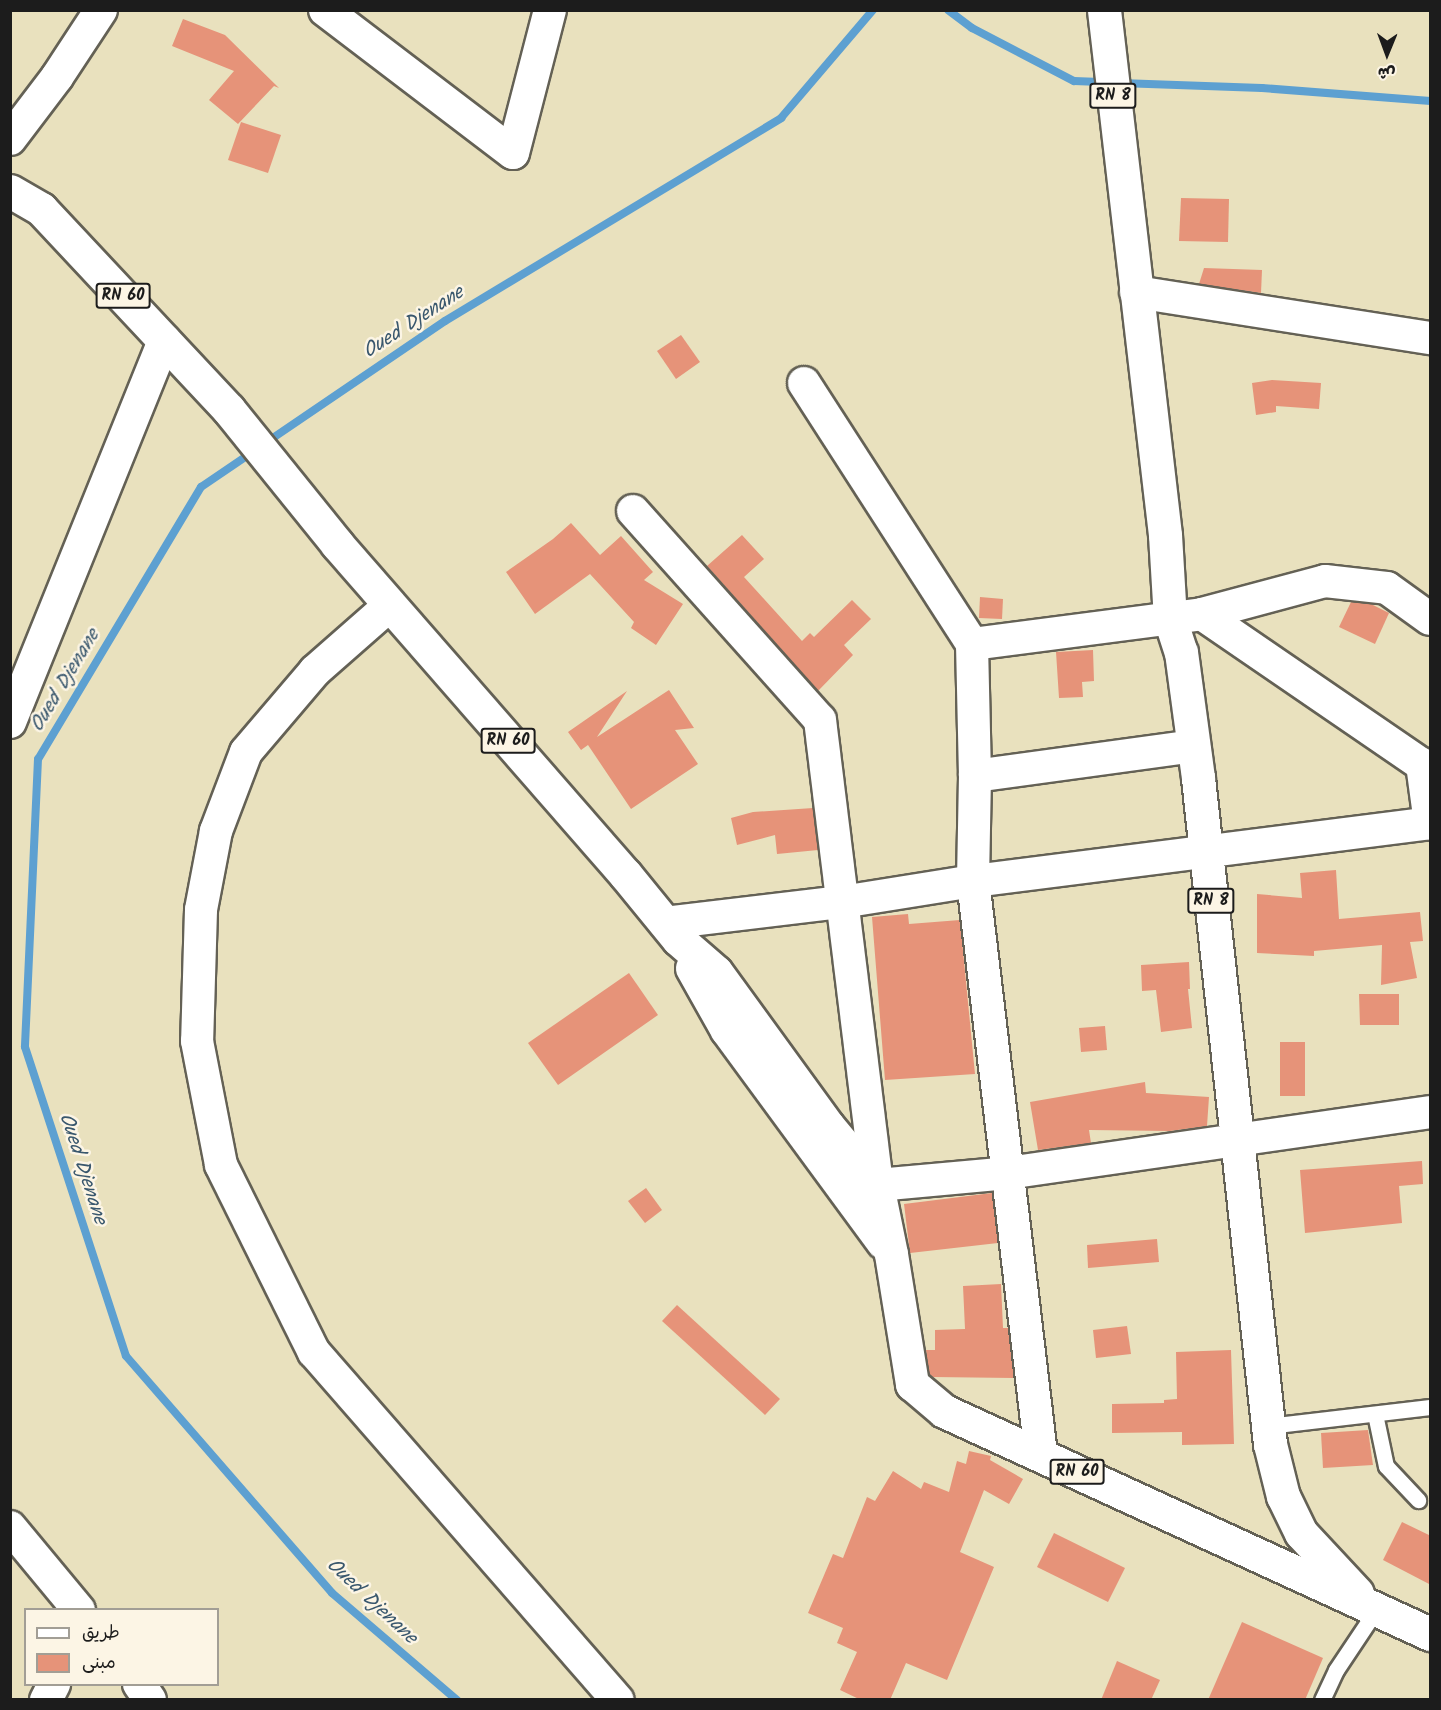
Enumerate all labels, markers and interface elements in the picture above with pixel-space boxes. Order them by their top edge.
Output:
north arrow [1357,24,1417,84]
text: ش [1378,60,1396,85]
road number: RN 8 [1089,83,1137,109]
water label: Oued Djenane [359,281,469,365]
road number: RN 60 [94,283,152,309]
water label: Oued Djenane [26,625,106,737]
road number: RN 60 [480,728,536,754]
road number: RN 8 [1187,888,1235,914]
water label: Oued Djenane [53,1110,111,1228]
road number: RN 60 [1048,1459,1106,1485]
water label: Oued Djenane [321,1554,421,1650]
legend [24,1608,219,1686]
text: طريق [82,1619,120,1648]
text: مبنى [82,1649,116,1678]

